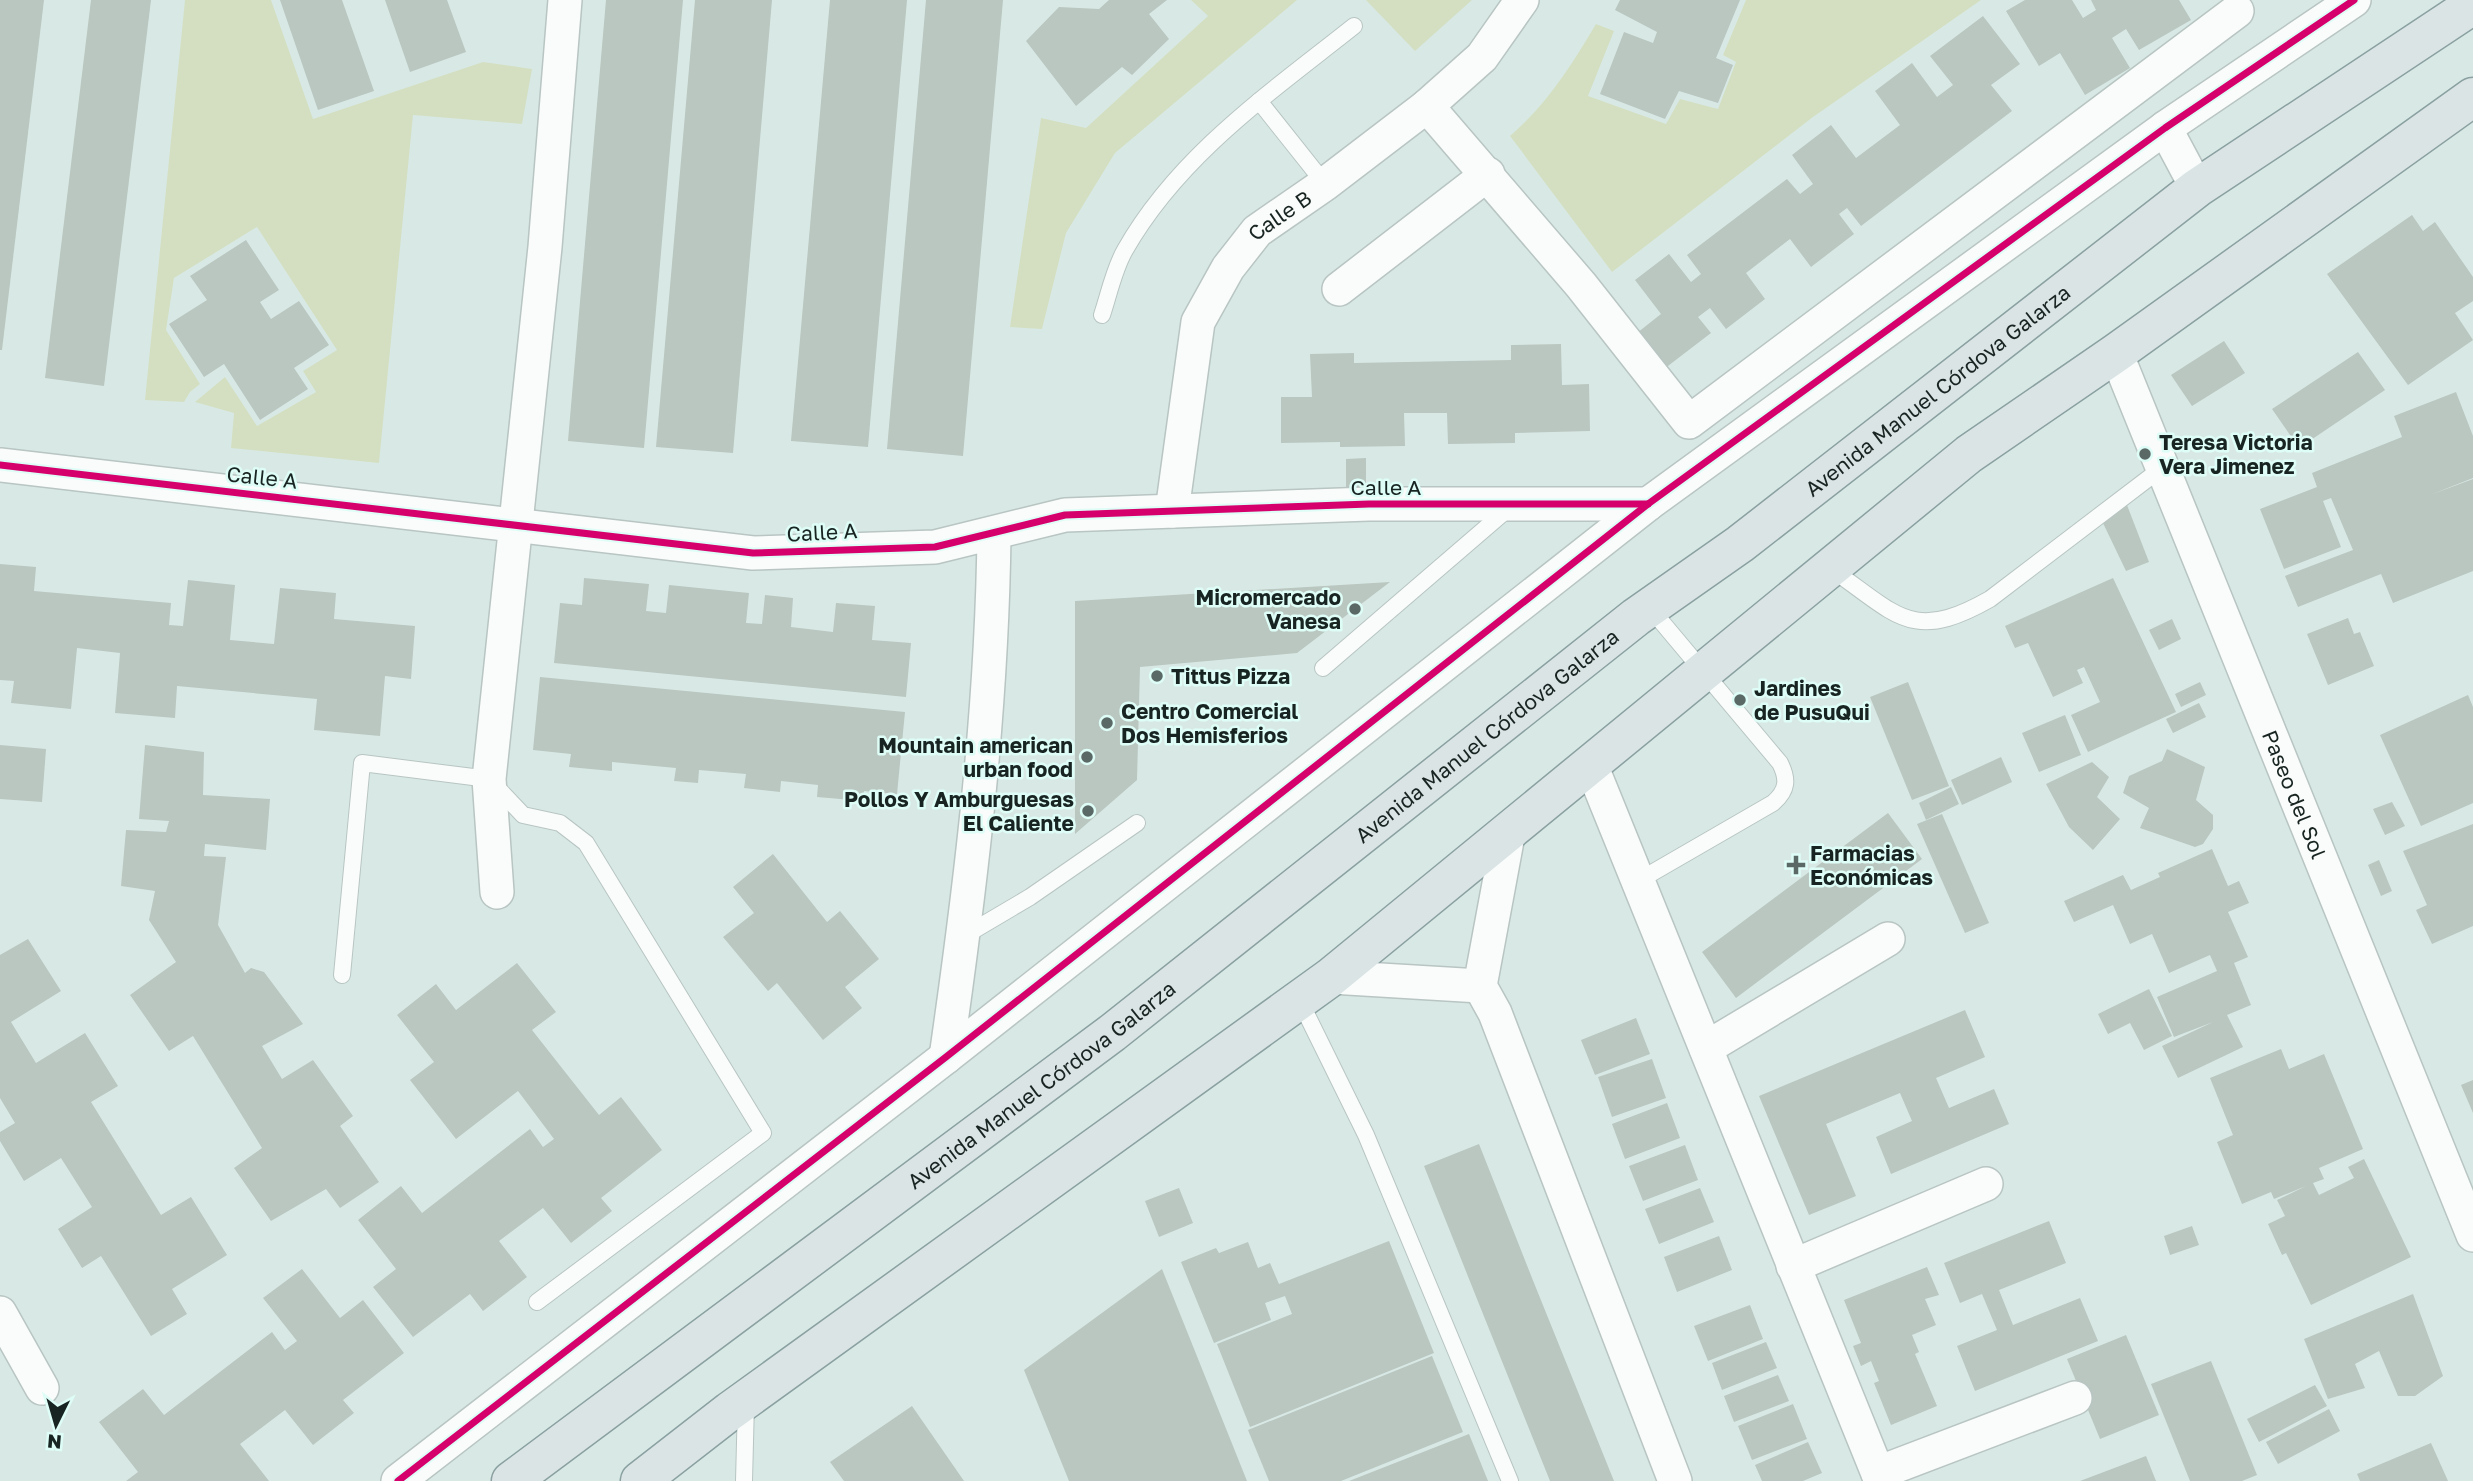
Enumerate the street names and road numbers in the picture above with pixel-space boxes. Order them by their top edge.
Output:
street label: Calle B [1242,185,1316,245]
street label: Avenida Manuel Córdova Galarza [1800,279,2075,502]
street label: Calle A [225,460,299,494]
street label: Calle A [1351,474,1421,500]
street label: Calle A [786,517,858,547]
street label: Avenida Manuel Córdova Galarza [1350,623,1624,848]
street label: Paseo del Sol [2257,726,2332,862]
street label: Avenida Manuel Córdova Galarza [902,975,1180,1194]

